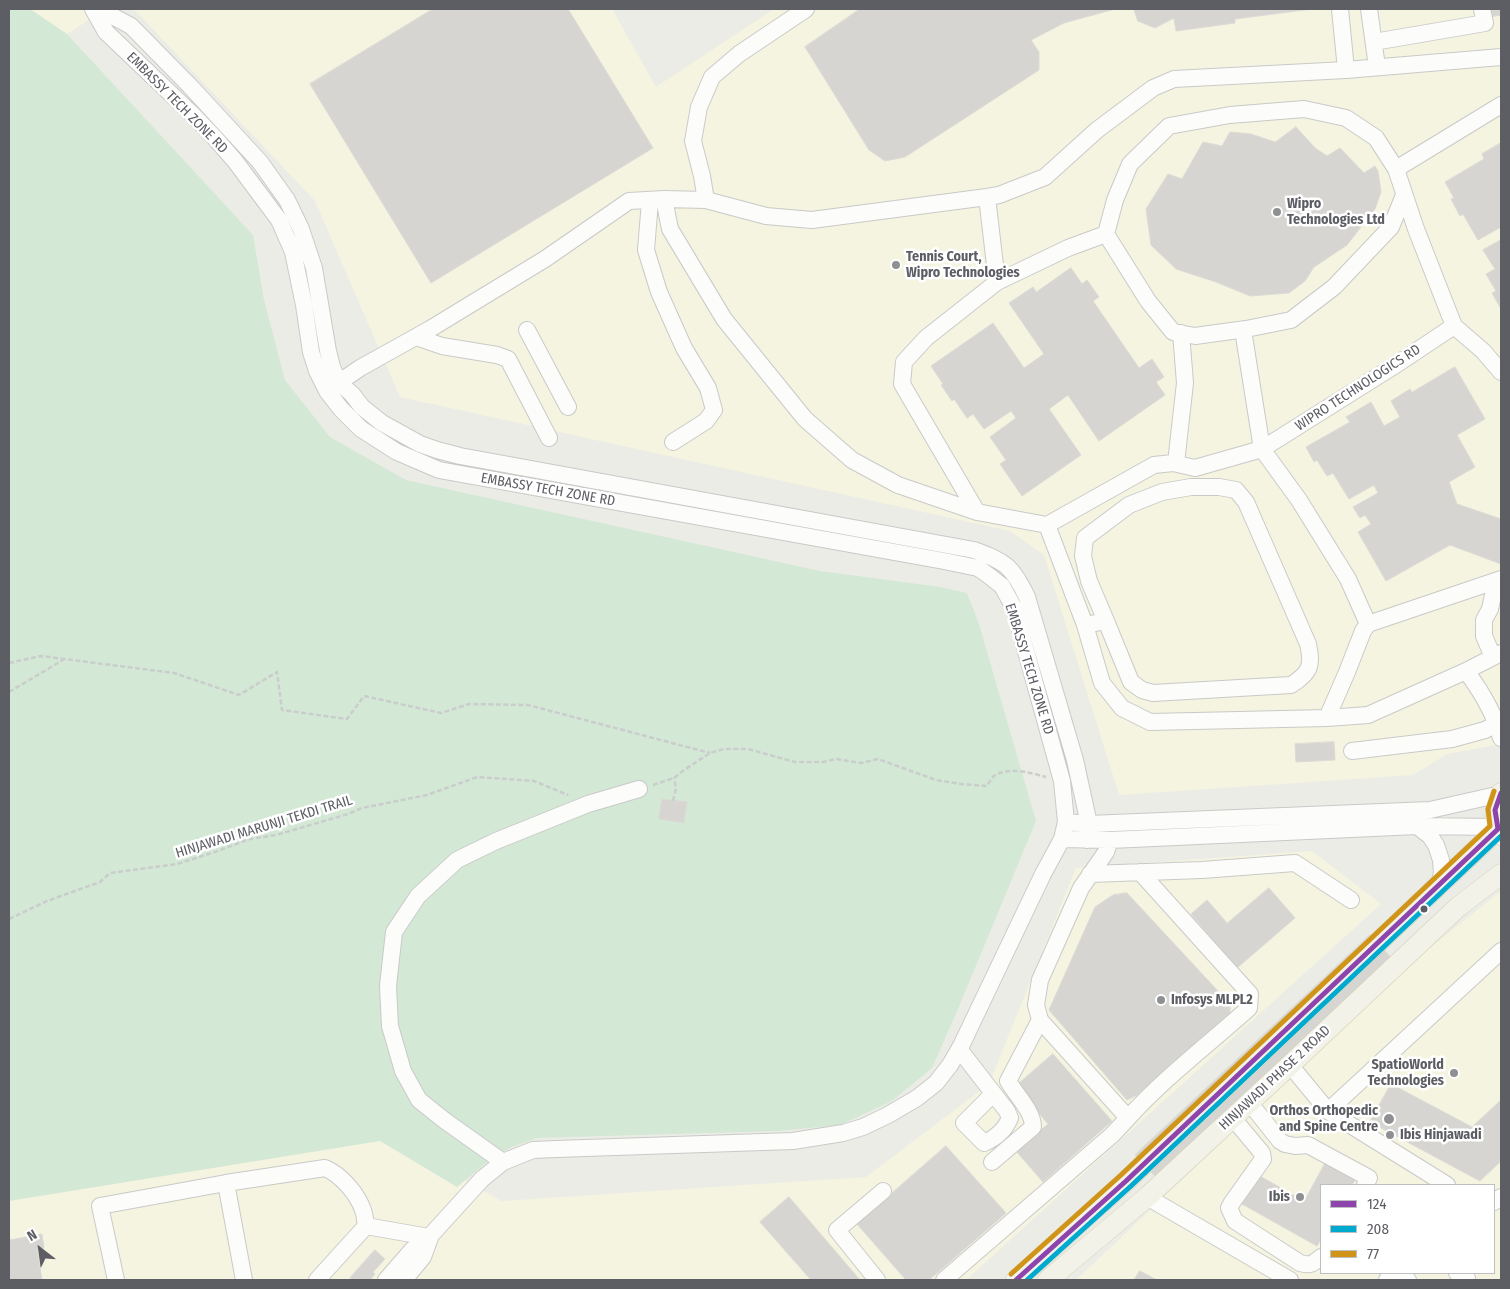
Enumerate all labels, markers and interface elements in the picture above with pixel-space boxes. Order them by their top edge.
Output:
street label: EMBASSY TECH ZONE RD [123,49,231,157]
place label: Wipro Technologies Ltd [1287,196,1385,228]
marker: Wipro Technologies Ltd [1271,206,1283,218]
place label: Tennis Court, Wipro Technologies [906,249,1020,282]
marker: Tennis Court, Wipro Technologies [890,259,902,271]
street label: WIPRO TECHNOLOGICS RD [1292,341,1424,435]
street label: EMBASSY TECH ZONE RD [480,470,616,510]
street label: EMBASSY TECH ZONE RD [1001,601,1057,737]
street label: HINJAWADI MARUNJI TEKDI TRAIL [174,792,354,862]
unlabelled marker [1419,904,1429,914]
place label: Infosys MLPL2 [1171,992,1253,1008]
marker: Infosys MLPL2 [1155,994,1167,1006]
street label: HINJAWADI PHASE 2 ROAD [1216,1022,1334,1134]
place label: SpatioWorld Technologies [1368,1057,1444,1090]
marker: SpatioWorld Technologies [1448,1067,1460,1079]
place label: Orthos Orthopedic and Spine Centre [1270,1103,1378,1136]
marker: Orthos Orthopedic and Spine Centre [1382,1112,1396,1126]
place label: Ibis Hinjawadi [1400,1127,1482,1143]
marker: Ibis Hinjawadi [1384,1129,1396,1141]
legend [1320,1184,1495,1274]
place label: Ibis [1269,1189,1290,1205]
marker: Ibis [1294,1191,1306,1203]
text: 124 [1367,1195,1386,1213]
text: 208 [1367,1220,1389,1238]
north arrow [15,1224,65,1274]
text: N [24,1226,40,1245]
text: 77 [1367,1245,1379,1263]

